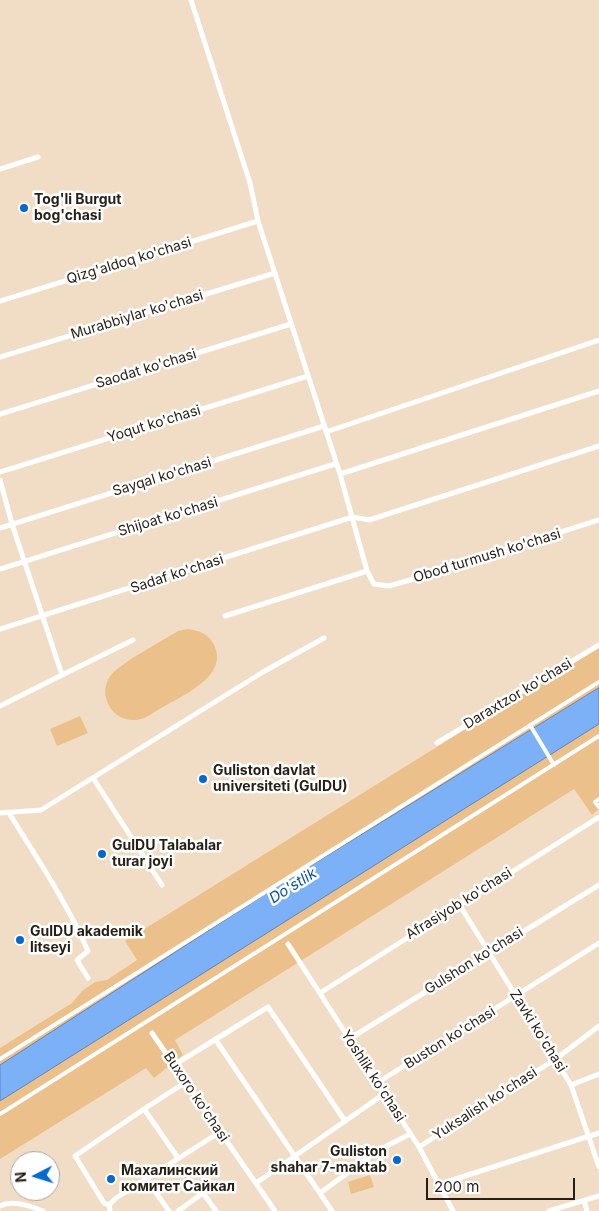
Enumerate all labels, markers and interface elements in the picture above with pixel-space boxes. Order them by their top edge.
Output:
place label: Tog'li Burgut bog'chasi [34,192,121,224]
marker: Tog'li Burgut bog'chasi [18,202,30,214]
street label: Qizg'aldoq ko'chasi [65,234,193,288]
street label: Murabbiylar ko'chasi [69,287,205,343]
street label: Saodat ko'chasi [94,346,198,392]
street label: Yoqut ko'chasi [105,402,203,446]
street label: Sayqal ko'chasi [111,454,213,500]
street label: Shijoat ko'chasi [116,494,220,540]
street label: Obod turmush ko'chasi [411,526,563,586]
street label: Sadaf ko'chasi [128,551,226,597]
street label: Daraxtzor ko'chasi [461,655,575,733]
place label: Guliston davlat universiteti (GulDU) [213,763,348,796]
marker: Guliston davlat universiteti (GulDU) [197,773,209,785]
place label: GulDU Talabalar turar joyi [112,838,222,870]
marker: GulDU Talabalar turar joyi [96,848,108,860]
water label: Do'stlik [266,864,320,908]
street label: Afrasiyob ko'chasi [403,865,515,943]
place label: GulDU akademik litseyi [30,924,143,956]
street label: Gulshon ko'chasi [422,924,526,998]
marker: GulDU akademik litseyi [14,934,26,946]
street label: Zavki ko'chasi [506,987,570,1075]
street label: Buston ko'chasi [401,1003,499,1073]
street label: Yoshlik ko'chasi [337,1027,409,1125]
street label: Buxoro ko'chasi [160,1049,232,1145]
street label: Yuksalish ko'chasi [430,1064,540,1144]
place label: Guliston shahar 7-maktab [271,1144,387,1176]
north arrow [10,1151,60,1201]
marker: Guliston shahar 7-maktab [391,1154,403,1166]
place label: Махалинский комитет Сайкал [121,1163,235,1196]
scale bar [429,1168,578,1200]
text: N [12,1171,29,1183]
marker: Махалинский комитет Сайкал [105,1173,117,1185]
text: 200 m [434,1177,479,1196]

